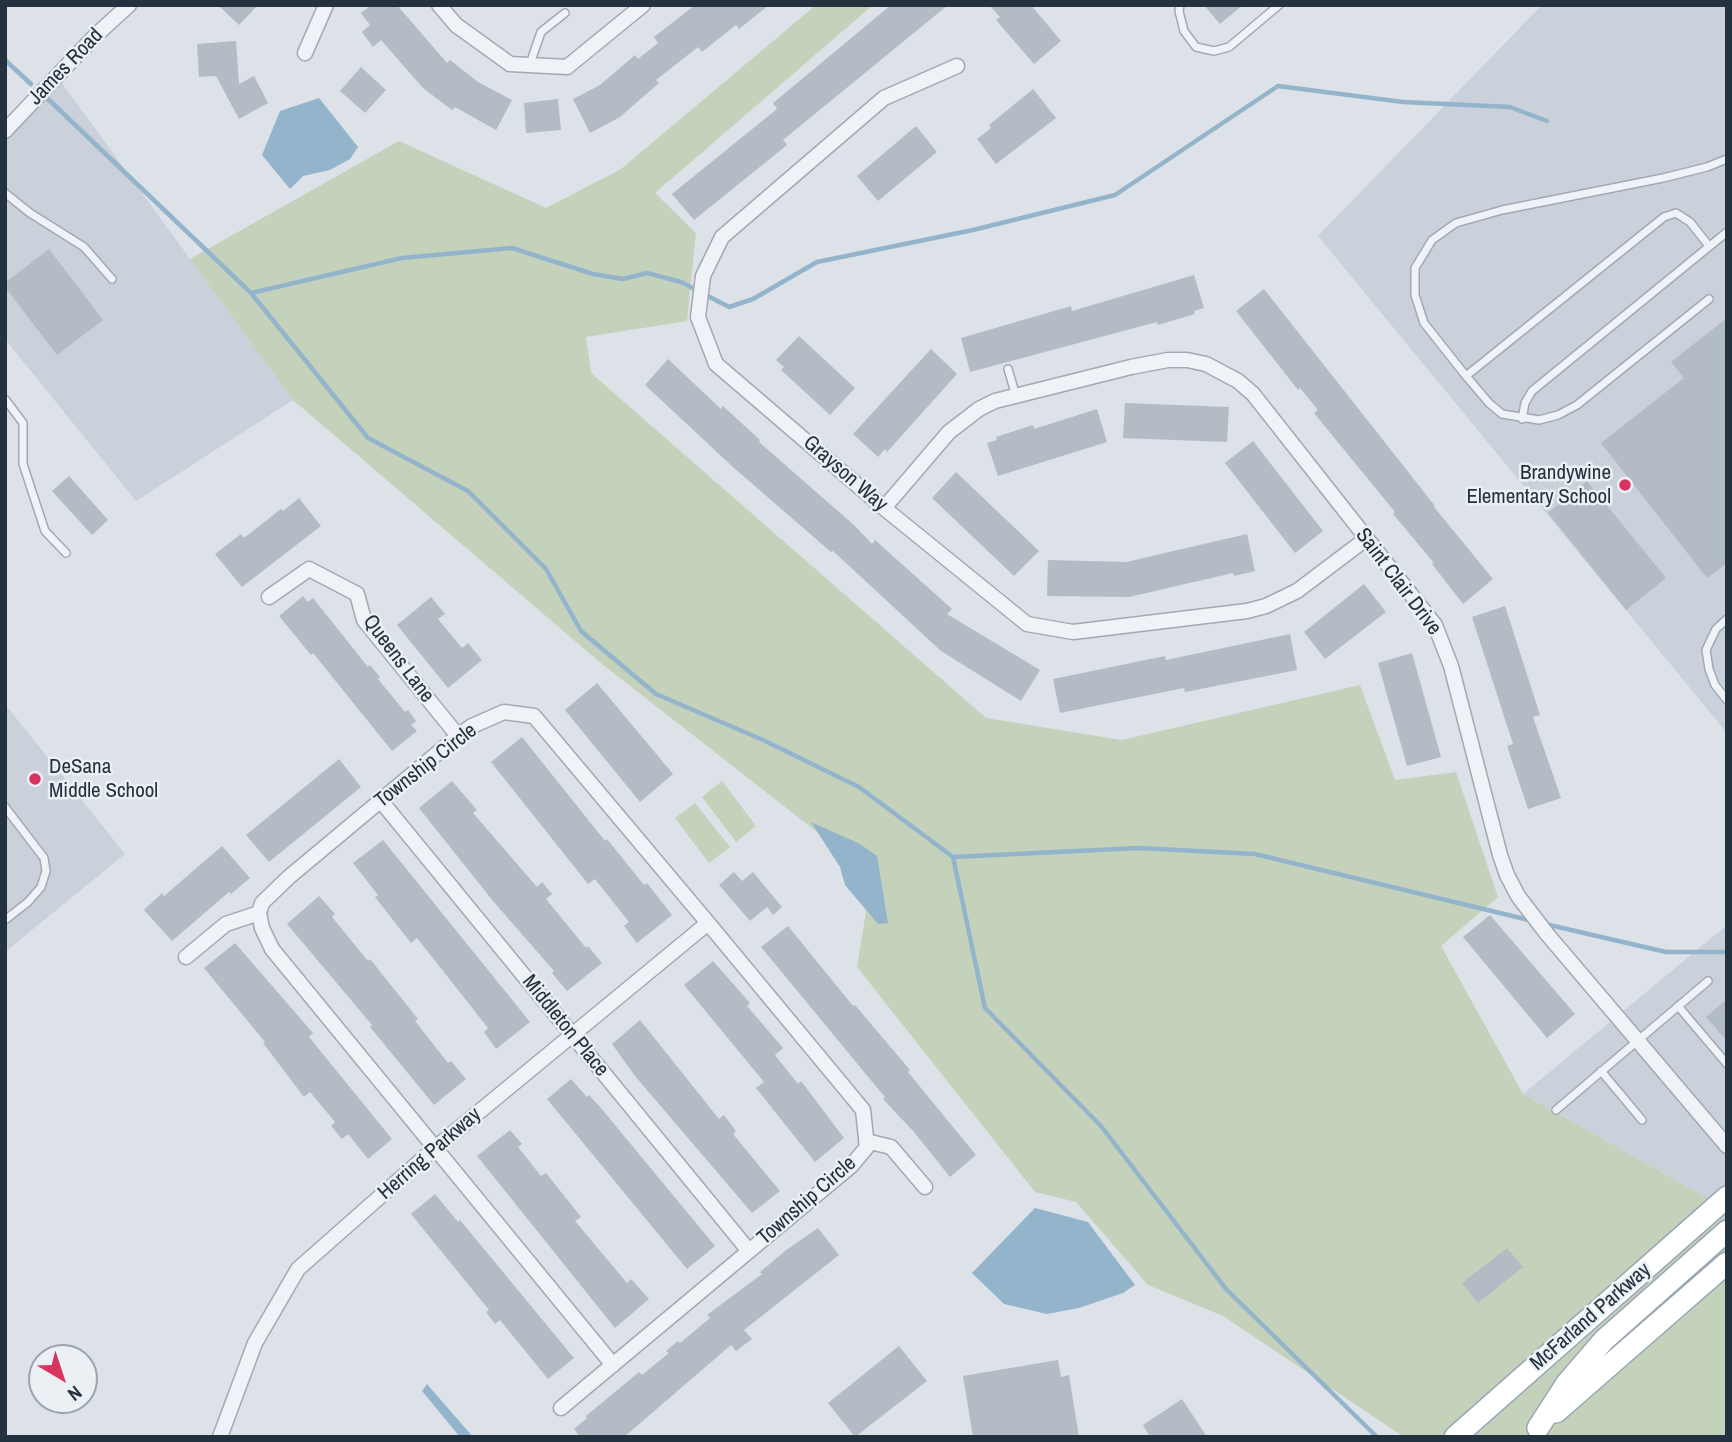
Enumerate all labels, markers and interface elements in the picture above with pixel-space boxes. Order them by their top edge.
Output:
street label: James Road [23,23,109,111]
street label: Grayson Way [798,430,892,518]
place label: Brandywine Elementary School [1466,460,1611,510]
marker: Brandywine Elementary School [1617,477,1633,493]
street label: Saint Clair Drive [1350,524,1446,640]
street label: Queens Lane [357,610,439,708]
street label: Township Circle [370,718,482,814]
place label: DeSana Middle School [49,754,158,804]
marker: DeSana Middle School [27,771,43,787]
street label: Middleton Place [516,970,614,1082]
street label: Herring Parkway [373,1102,487,1206]
street label: Township Circle [753,1151,861,1251]
street label: McFarland Parkway [1526,1258,1656,1376]
north arrow [28,1344,98,1414]
text: N [62,1380,88,1407]

